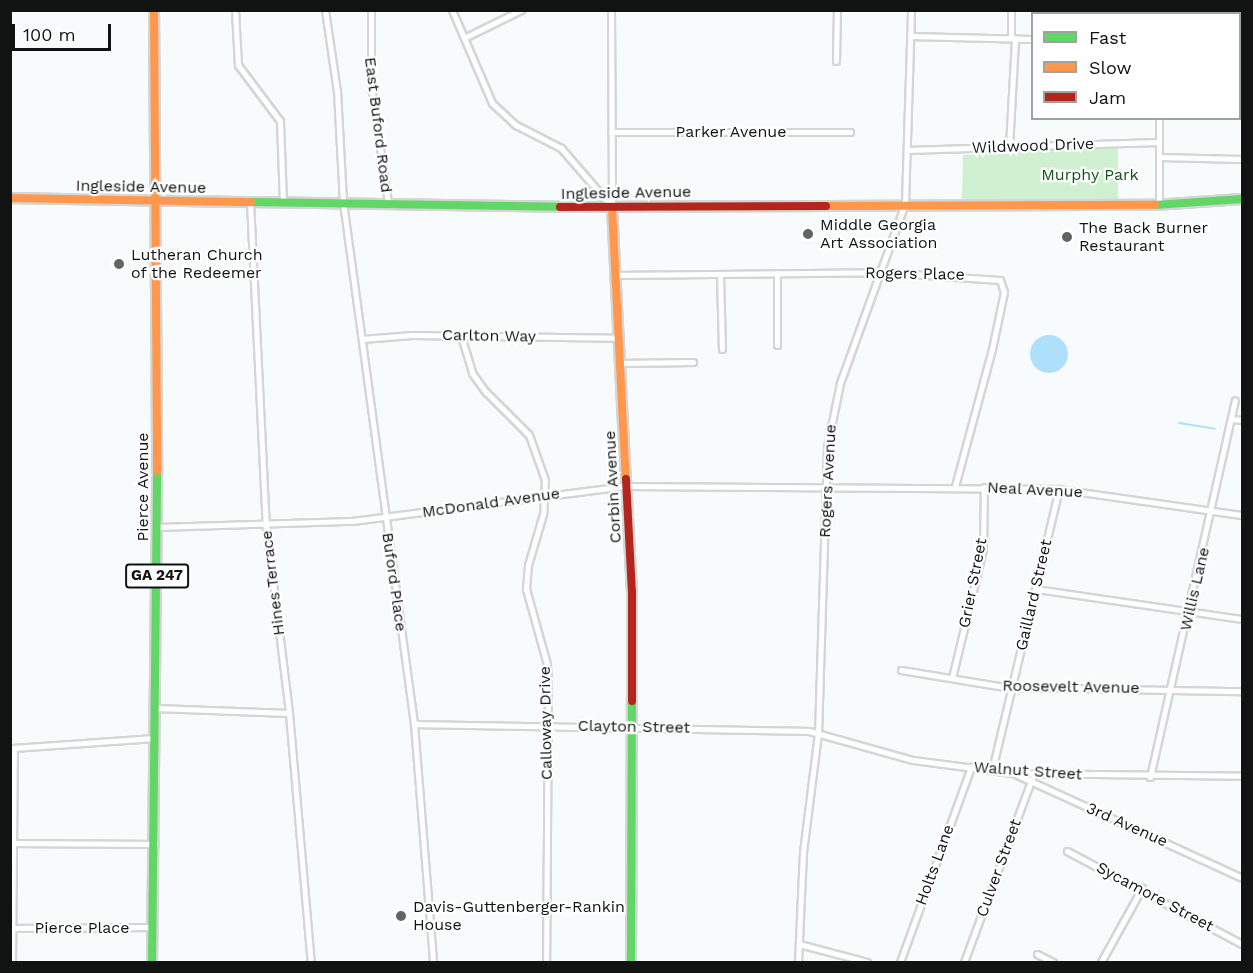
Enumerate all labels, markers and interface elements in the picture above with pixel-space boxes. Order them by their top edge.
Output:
scale bar [15,12,114,50]
legend [1031,12,1241,120]
text: 100 m [23,24,76,45]
text: Fast [1089,27,1126,48]
street label: East Buford Road [360,56,396,194]
text: Slow [1089,57,1132,78]
text: Jam [1089,87,1126,108]
street label: Parker Avenue [675,122,787,142]
street label: Wildwood Drive [972,134,1094,158]
park label: Murphy Park [1041,165,1139,185]
street label: Ingleside Avenue [75,176,207,198]
street label: Ingleside Avenue [560,182,692,204]
place label: Middle Georgia Art Association [820,215,938,253]
place label: The Back Burner Restaurant [1079,218,1208,256]
marker: Middle Georgia Art Association [801,227,815,241]
marker: The Back Burner Restaurant [1060,230,1074,244]
place label: Lutheran Church of the Redeemer [131,245,263,283]
marker: Lutheran Church of the Redeemer [112,257,126,271]
street label: Rogers Place [865,264,965,284]
street label: Carlton Way [442,326,536,346]
street label: Rogers Avenue [815,423,841,539]
street label: Corbin Avenue [600,430,626,544]
street label: Pierce Avenue [133,432,153,542]
street label: Neal Avenue [986,478,1084,502]
street label: McDonald Avenue [421,484,561,522]
street label: Hines Terrace [257,529,289,637]
street label: Buford Place [378,531,410,633]
street label: Grier Street [955,536,991,630]
street label: Gaillard Street [1012,537,1056,653]
street label: Willis Lane [1176,545,1214,633]
road number: GA 247 [124,564,190,588]
street label: Calloway Drive [535,666,557,780]
street label: Roosevelt Avenue [1002,676,1140,698]
street label: Clayton Street [578,716,690,738]
street label: Walnut Street [973,758,1083,784]
street label: 3rd Avenue [1083,798,1171,852]
street label: Culver Street [972,816,1026,920]
street label: Holts Lane [912,822,958,908]
street label: Sycamore Street [1093,858,1217,936]
place label: Davis-Guttenberger-Rankin House [413,897,625,935]
marker: Davis-Guttenberger-Rankin House [394,909,408,923]
street label: Pierce Place [34,918,130,938]

